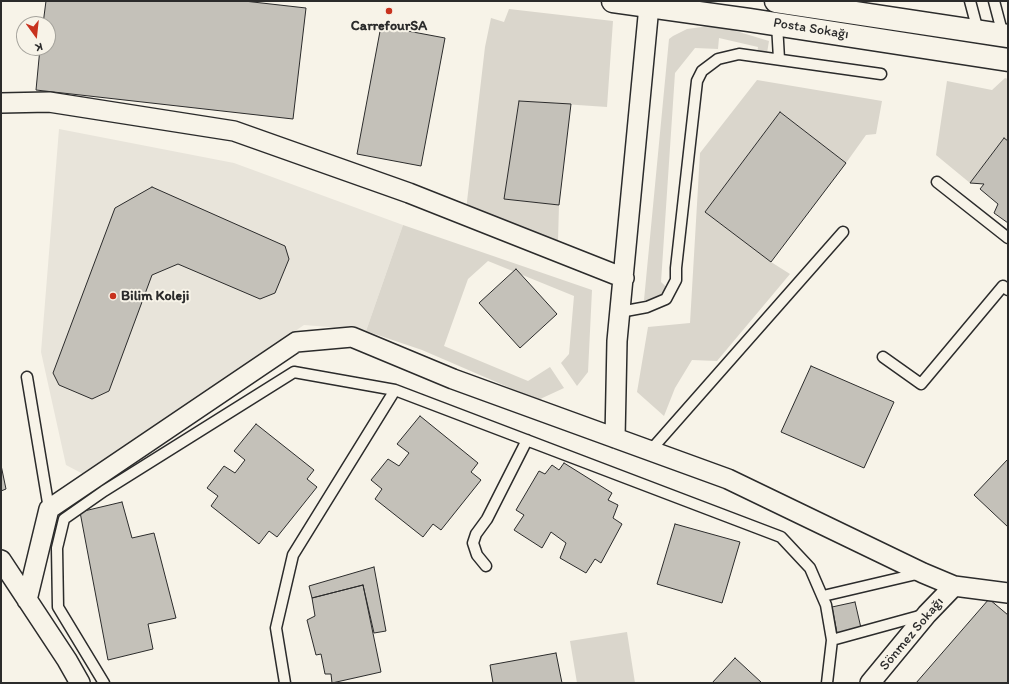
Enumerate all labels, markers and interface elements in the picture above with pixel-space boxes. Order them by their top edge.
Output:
marker: CarrefourSA [384,6,394,16]
street label: Posta Sokağı [772,15,850,43]
north arrow [16,16,56,56]
place label: CarrefourSA [351,18,427,34]
text: K [34,40,44,54]
place label: Bilim Koleji [121,288,189,304]
marker: Bilim Koleji [108,291,118,301]
street label: Sönmez Sokağı [876,594,948,674]

